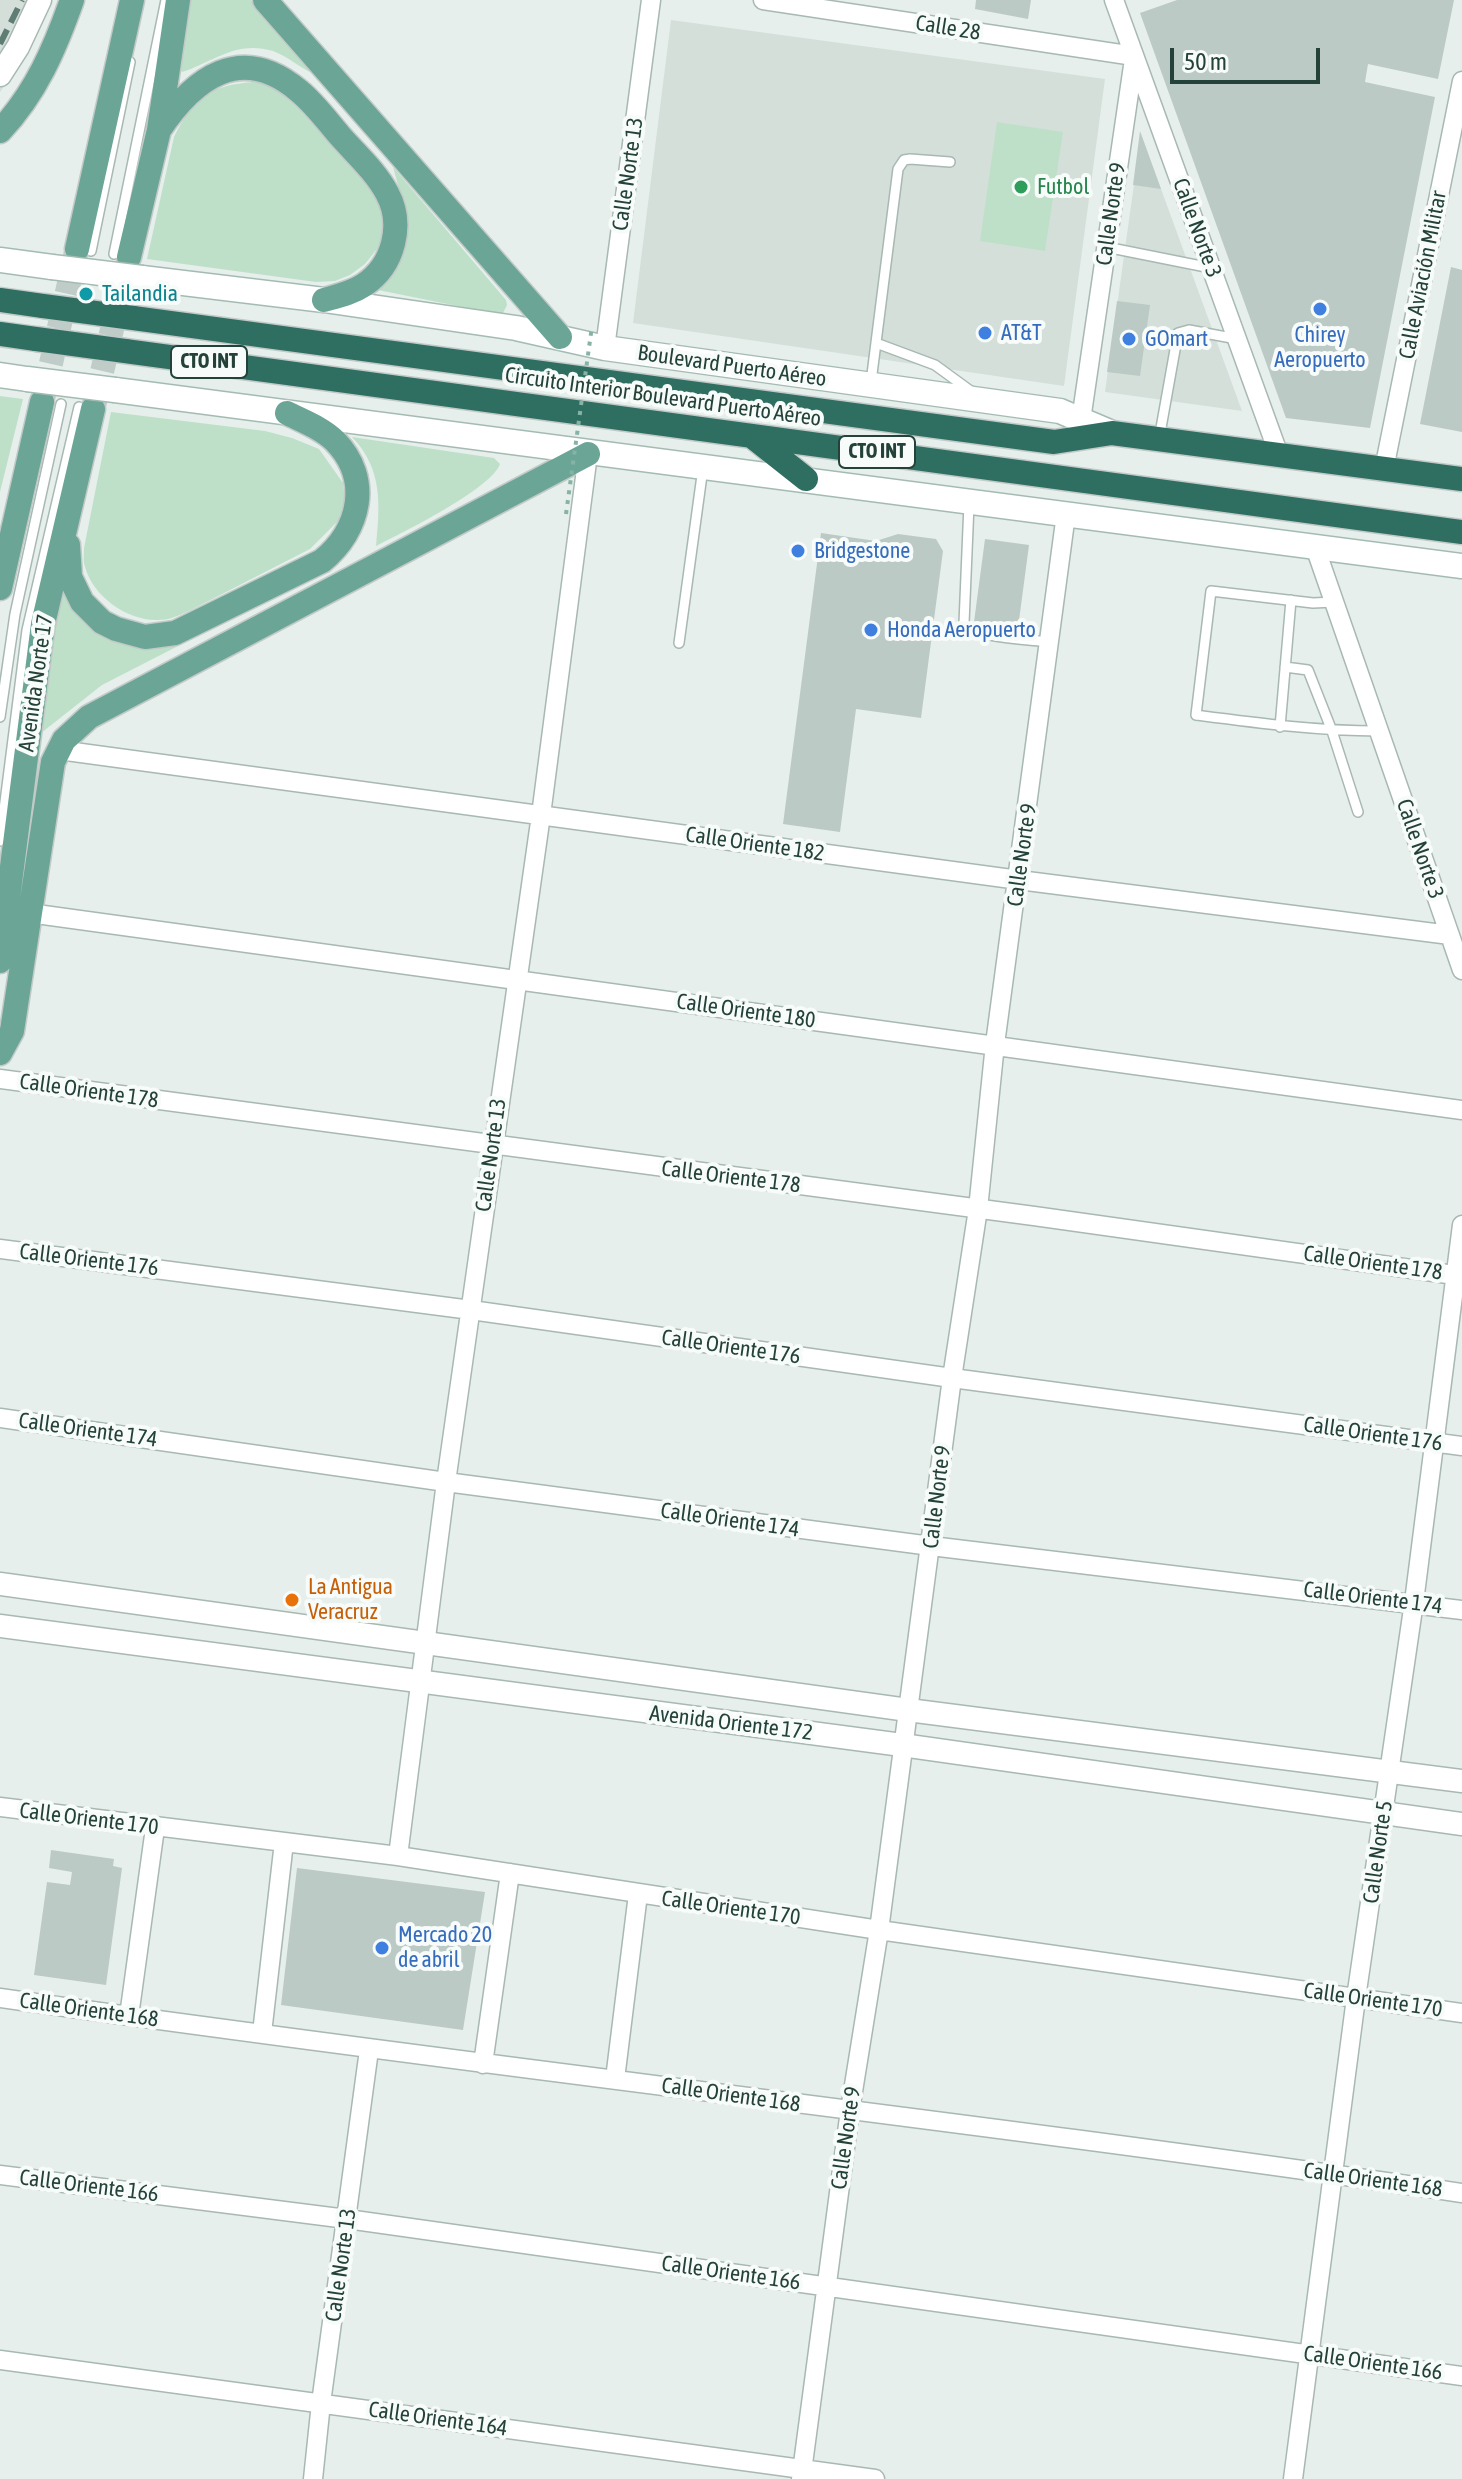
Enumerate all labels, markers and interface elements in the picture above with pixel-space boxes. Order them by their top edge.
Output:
street label: Calle 28 [914,10,982,46]
scale bar [1174,32,1324,82]
text: 50 m [1184,48,1227,75]
street label: Calle Norte 13 [607,116,649,232]
street label: Calle Norte 9 [1091,161,1131,267]
place label: Futbol [1037,174,1089,200]
street label: Calle Norte 3 [1167,175,1227,281]
marker: Futbol [1012,178,1030,196]
street label: Calle Aviación Militar [1394,189,1452,361]
place label: Tailandia [102,281,178,307]
marker: Tailandia [77,285,95,303]
marker: Chirey Aeropuerto [1311,300,1329,318]
place label: AT&T [1001,320,1042,346]
place label: Chirey Aeropuerto [1274,322,1366,374]
marker: AT&T [976,324,994,342]
place label: GOmart [1145,326,1208,352]
marker: GOmart [1120,330,1138,348]
street label: Boulevard Puerto Aéreo [636,340,828,392]
road number: CTO INT [171,346,247,378]
street label: Circuito Interior Boulevard Puerto Aéreo [503,362,823,432]
road number: CTO INT [839,436,915,468]
place label: Bridgestone [814,538,910,564]
marker: Bridgestone [789,542,807,560]
street label: Avenida Norte 17 [13,613,59,753]
place label: Honda Aeropuerto [887,617,1036,643]
marker: Honda Aeropuerto [862,621,880,639]
street label: Calle Norte 3 [1391,796,1449,902]
street label: Calle Norte 9 [1002,802,1042,908]
street label: Calle Oriente 182 [684,821,826,867]
street label: Calle Oriente 180 [675,988,817,1034]
street label: Calle Oriente 178 [18,1068,160,1114]
street label: Calle Norte 13 [470,1097,512,1213]
street label: Calle Oriente 178 [660,1155,802,1199]
street label: Calle Oriente 176 [18,1238,160,1282]
street label: Calle Oriente 178 [1302,1240,1444,1286]
street label: Calle Oriente 176 [660,1324,802,1370]
street label: Calle Oriente 174 [17,1407,159,1453]
street label: Calle Oriente 176 [1302,1411,1444,1457]
street label: Calle Norte 9 [918,1444,956,1550]
street label: Calle Oriente 174 [659,1497,801,1543]
place label: La Antigua Veracruz [308,1574,393,1626]
street label: Calle Oriente 174 [1302,1576,1444,1620]
marker: La Antigua Veracruz [283,1591,301,1609]
street label: Avenida Oriente 172 [648,1700,814,1746]
street label: Calle Oriente 170 [18,1797,160,1841]
street label: Calle Norte 5 [1358,1799,1398,1905]
street label: Calle Oriente 170 [660,1885,802,1931]
place label: Mercado 20 de abril [398,1922,492,1974]
marker: Mercado 20 de abril [373,1939,391,1957]
street label: Calle Oriente 170 [1302,1977,1444,2023]
street label: Calle Oriente 168 [18,1987,160,2033]
street label: Calle Oriente 168 [660,2072,802,2118]
street label: Calle Norte 9 [826,2085,866,2191]
street label: Calle Oriente 168 [1302,2157,1444,2203]
street label: Calle Oriente 166 [18,2164,160,2208]
street label: Calle Norte 13 [320,2207,362,2323]
street label: Calle Oriente 166 [660,2250,802,2296]
street label: Calle Oriente 166 [1302,2340,1444,2386]
street label: Calle Oriente 164 [367,2396,509,2442]

